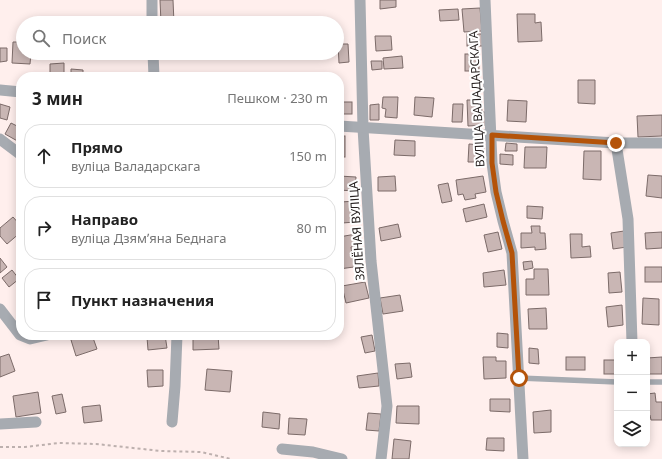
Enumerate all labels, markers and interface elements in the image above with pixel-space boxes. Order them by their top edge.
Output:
search box [16,16,344,60]
icon: search [30,27,52,49]
text: Поиск [62,28,107,48]
street label: ВУЛІЦА ВАЛАДАРСКАГА [464,30,489,168]
text: 3 мин [32,87,83,110]
text: Пешком · 230 m [227,89,328,107]
route end [607,134,625,152]
text: Прямо [71,137,123,157]
icon: ahead [33,145,55,167]
text: 150 m [289,147,327,165]
text: вуліца Валадарскага [71,157,200,175]
street label: ЗЯЛЁНАЯ ВУЛІЦА [345,181,368,281]
text: Направо [71,209,138,229]
icon: right [33,217,55,239]
text: 80 m [297,219,327,237]
text: вуліца Дзямʼяна Беднага [71,229,226,247]
icon: arrive [33,289,55,311]
text: Пункт назначения [71,290,214,310]
map controls [614,339,650,447]
button: + [614,339,650,375]
route start [510,369,528,387]
button: − [614,375,650,411]
button: layers [614,411,650,447]

